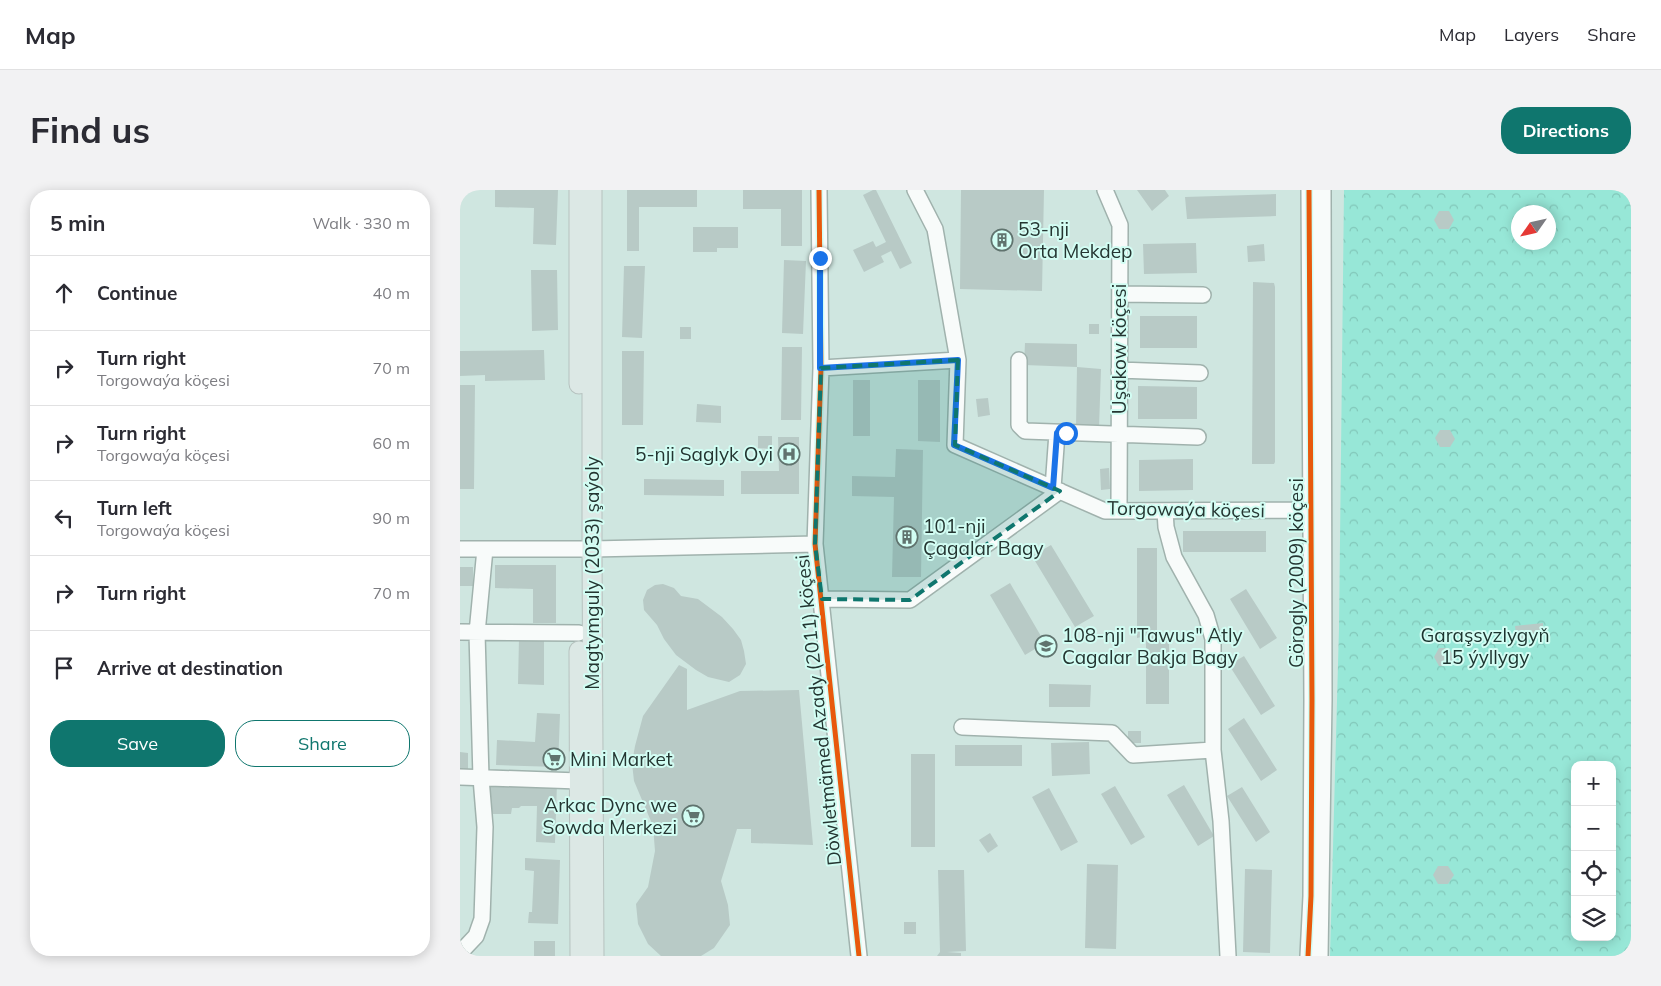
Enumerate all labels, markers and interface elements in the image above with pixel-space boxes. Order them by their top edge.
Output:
text: Map [25,20,76,50]
text: Map [1439,23,1476,46]
text: Layers [1504,23,1559,46]
text: Share [1587,23,1636,46]
button: Directions [1501,107,1631,154]
text: Find us [30,108,150,152]
north arrow [1511,205,1556,250]
text: 5 min [50,210,105,236]
text: Walk · 330 m [312,213,410,233]
place label: 53-nji Orta Mekdep [1018,217,1132,263]
building icon: 53-nji Orta Mekdep [990,228,1014,252]
route end [809,247,832,270]
icon: ahead [50,279,78,307]
text: Continue [97,281,177,305]
text: 40 m [373,283,410,303]
street label: Uşakow köçesi [1107,284,1131,414]
text: Turn right [97,346,186,370]
icon: right [50,354,78,382]
text: 70 m [373,358,410,378]
text: Torgowaýa köçesi [97,370,230,390]
text: Turn right [97,421,186,445]
route start [1055,422,1078,445]
icon: right [50,429,78,457]
text: 60 m [373,433,410,453]
place label: 5-nji Saglyk Oyi [635,442,773,466]
hospital icon: 5-nji Saglyk Oyi [777,442,801,466]
text: Torgowaýa köçesi [97,445,230,465]
street label: Magtymguly (2033) şaýoly [580,456,604,690]
street label: Görogly (2009) köçesi [1284,478,1308,668]
text: Turn left [97,496,172,520]
street label: Torgowaýa köçesi [1107,496,1265,522]
icon: left [50,504,78,532]
text: 90 m [373,508,410,528]
place label: 101-nji Çagalar Bagy [923,514,1044,560]
text: Torgowaýa köçesi [97,520,230,540]
building icon: 101-nji Çagalar Bagy [895,525,919,549]
street label: Döwletmämed Azady (2011) köçesi [790,553,846,867]
icon: right [50,579,78,607]
text: Turn right [97,581,186,605]
text: 70 m [373,583,410,603]
place label: 108-nji "Tawus" Atly Cagalar Bakja Bagy [1062,623,1243,669]
park label: Garaşsyzlygyň 15 ýyllygy [1420,623,1550,669]
school or university icon: 108-nji "Tawus" Atly Cagalar Bakja Bagy [1034,634,1058,658]
icon: arrive [50,654,78,682]
text: Arrive at destination [97,656,283,680]
button: Save [50,720,225,767]
button: Share [235,720,410,767]
supermarket icon: Mini Market [542,747,566,771]
place label: Mini Market [570,747,673,771]
map controls [1571,761,1616,941]
button: + [1571,761,1616,806]
place label: Arkac Dync we Sowda Merkezi [543,793,677,839]
supermarket icon: Arkac Dync we Sowda Merkezi [681,804,705,828]
button: − [1571,806,1616,851]
button: locate [1571,851,1616,896]
button: layers [1571,896,1616,941]

